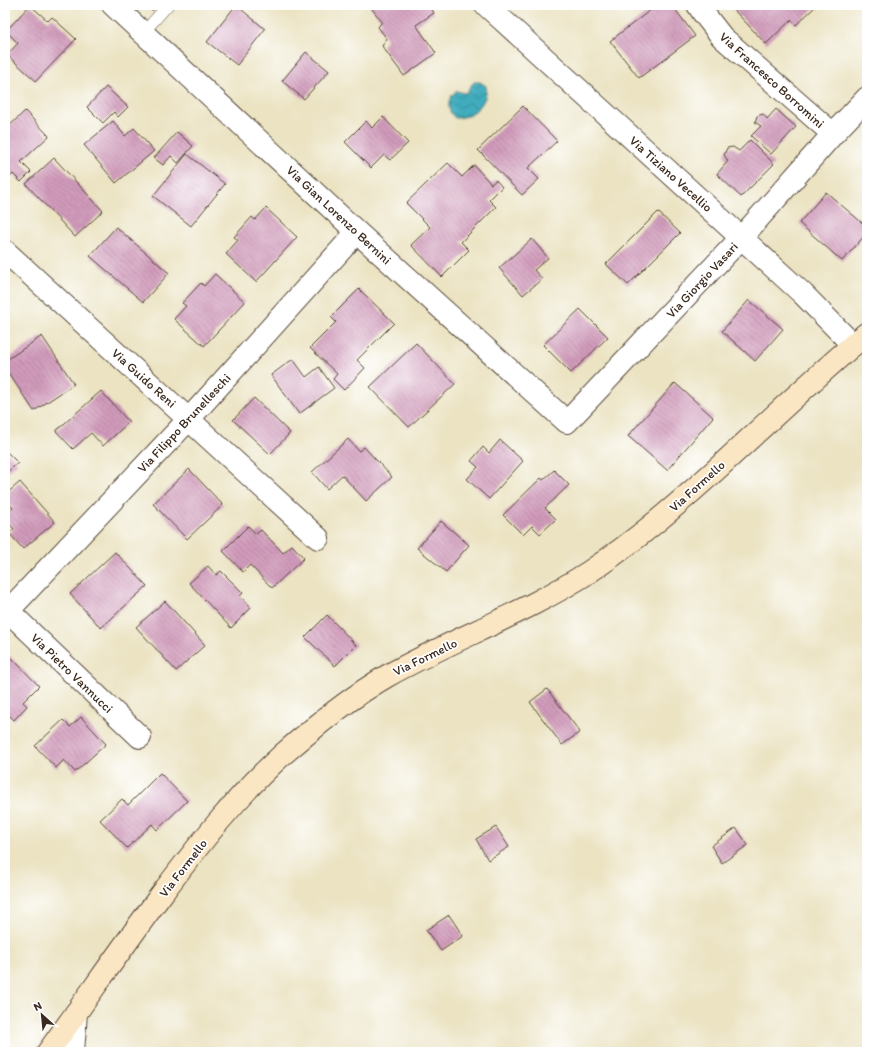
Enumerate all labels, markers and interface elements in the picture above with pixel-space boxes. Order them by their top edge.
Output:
street label: Via Francesco Borromini [716,29,828,131]
street label: Via Tiziano Vecellio [627,133,716,215]
street label: Via Gian Lorenzo Bernini [284,163,394,267]
street label: Via Giorgio Vasari [663,239,741,321]
street label: Via Guido Reni [109,345,179,411]
street label: Via Filippo Brunelleschi [134,370,234,476]
street label: Via Formello [666,457,728,515]
street label: Via Pietro Vannucci [28,630,116,716]
street label: Via Formello [391,635,460,679]
street label: Via Formello [156,836,211,900]
north arrow [22,995,62,1035]
text: N [31,999,44,1014]

